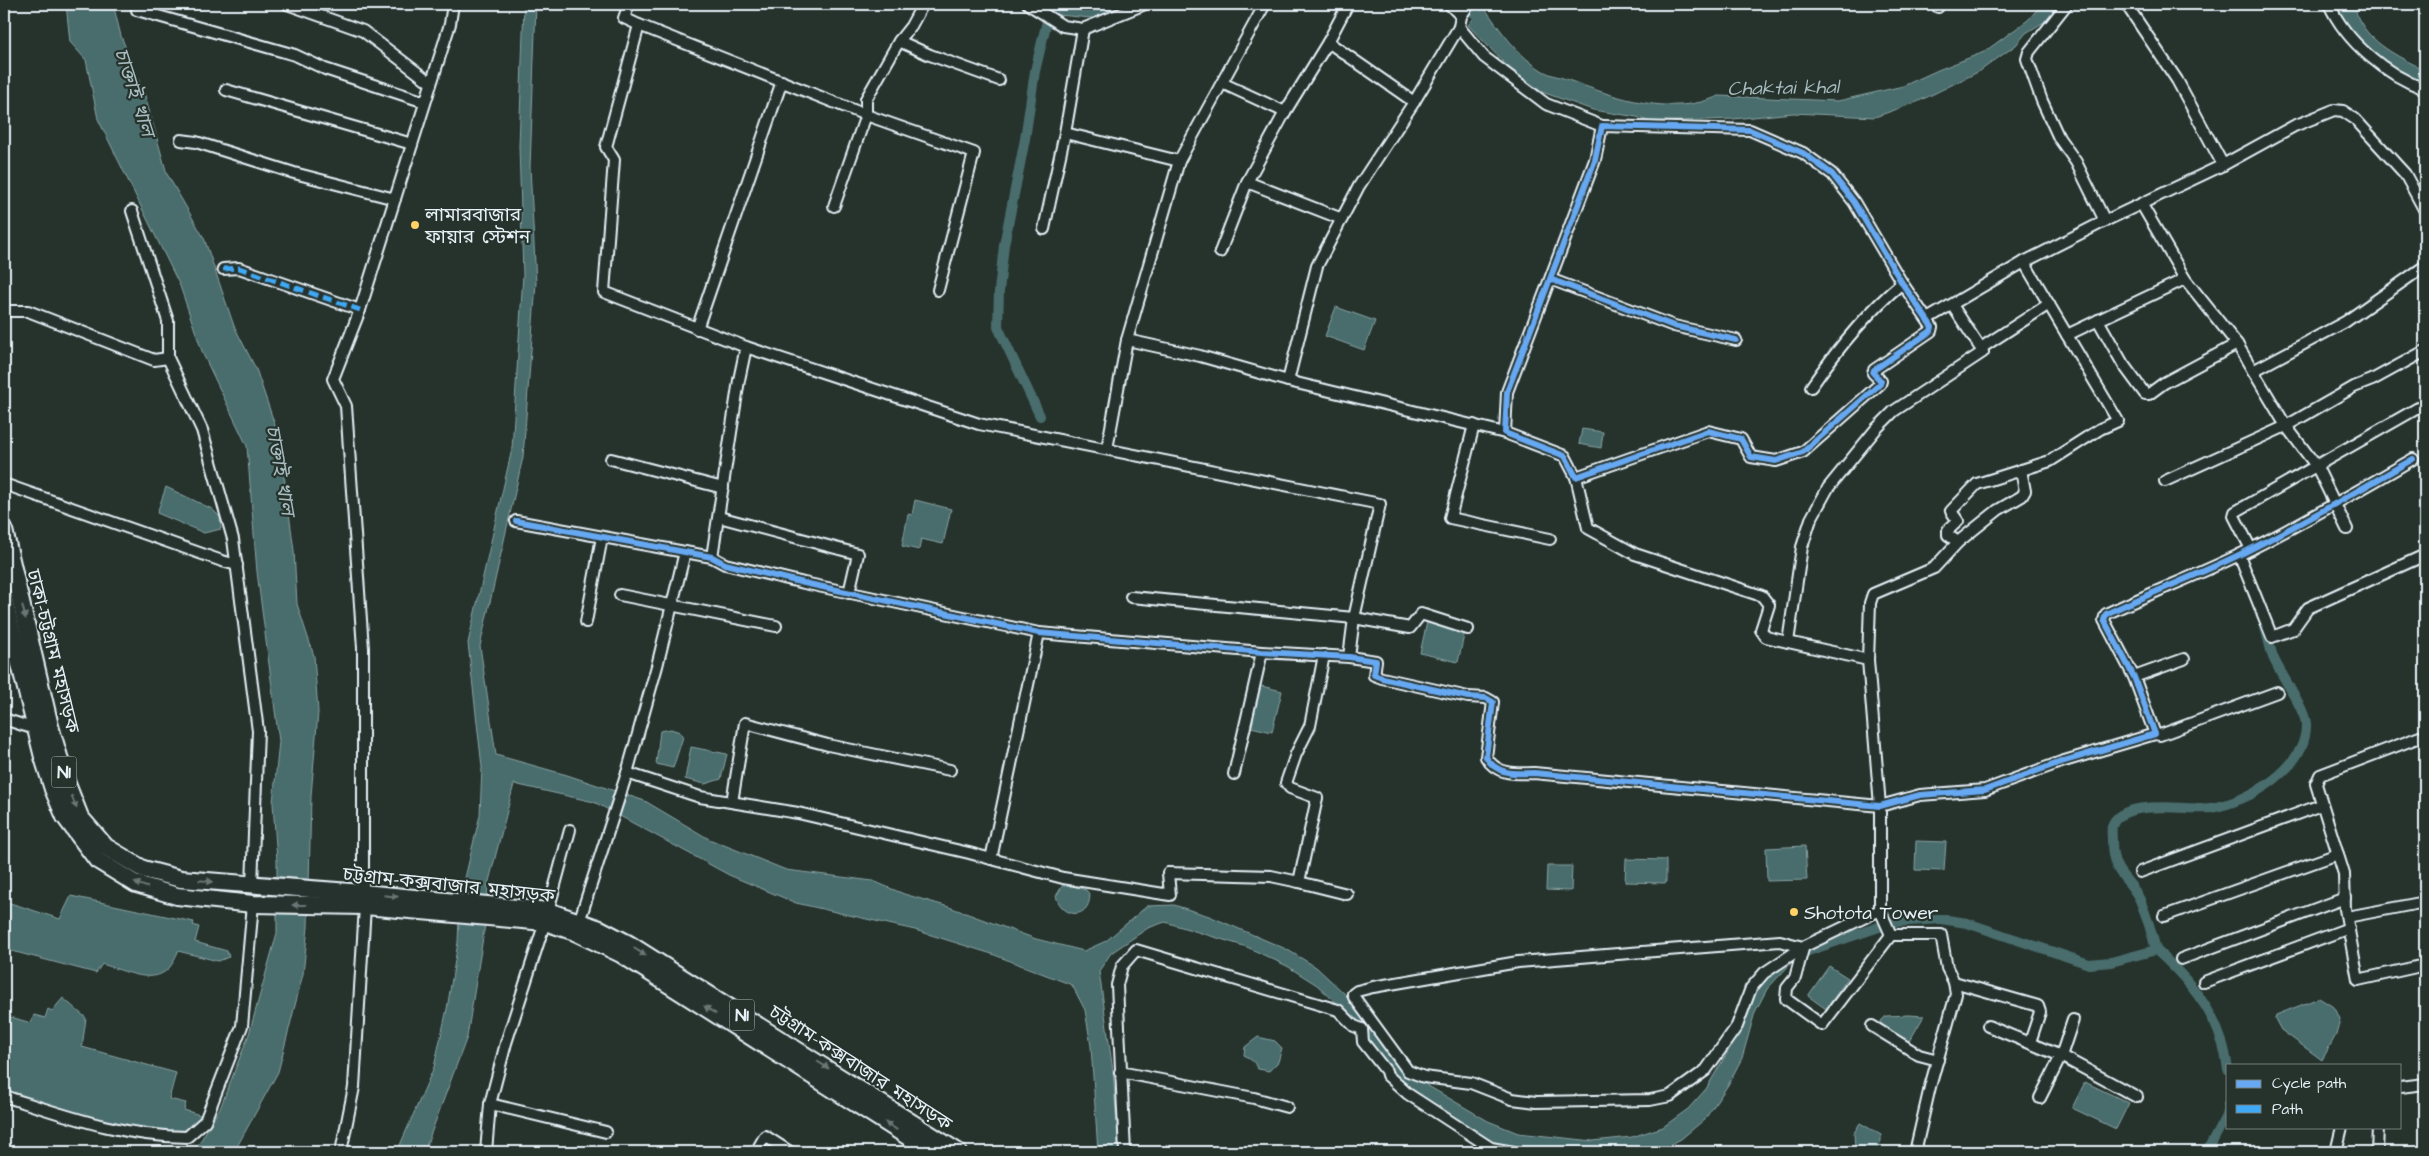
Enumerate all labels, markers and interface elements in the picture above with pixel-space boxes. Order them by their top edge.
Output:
water label: চাক্তাই খাল [107,44,163,143]
water label: Chaktai khal [1727,73,1842,103]
place label: লামারবাজার ফায়ার স্টেশন [424,202,531,251]
marker: লামারবাজার ফায়ার স্টেশন [409,219,421,231]
water label: চাক্তাই খাল [258,423,302,521]
street label: ঢাকা-চট্টগ্রাম মহাসড়ক [19,566,86,737]
one-way arrow [20,604,28,619]
road number: N1 [52,756,76,788]
one-way arrow [71,795,78,810]
street label: চট্টগ্রাম-কক্সবাজার মহাসড়ক [340,861,557,910]
one-way arrow [198,877,214,885]
one-way arrow [133,881,148,889]
one-way arrow [383,892,399,900]
place label: Shotota Tower [1804,900,1939,927]
one-way arrow [291,901,307,909]
marker: Shotota Tower [1788,906,1800,918]
one-way arrow [634,947,647,956]
street label: চট্টগ্রাম-কক্সবাজার মহাসড়ক [763,998,958,1138]
road number: N1 [730,1000,754,1030]
one-way arrow [703,1006,716,1015]
one-way arrow [816,1061,829,1070]
legend [2226,1064,2402,1128]
text: Cycle path [2272,1073,2347,1095]
text: Path [2272,1099,2303,1120]
one-way arrow [884,1121,898,1131]

